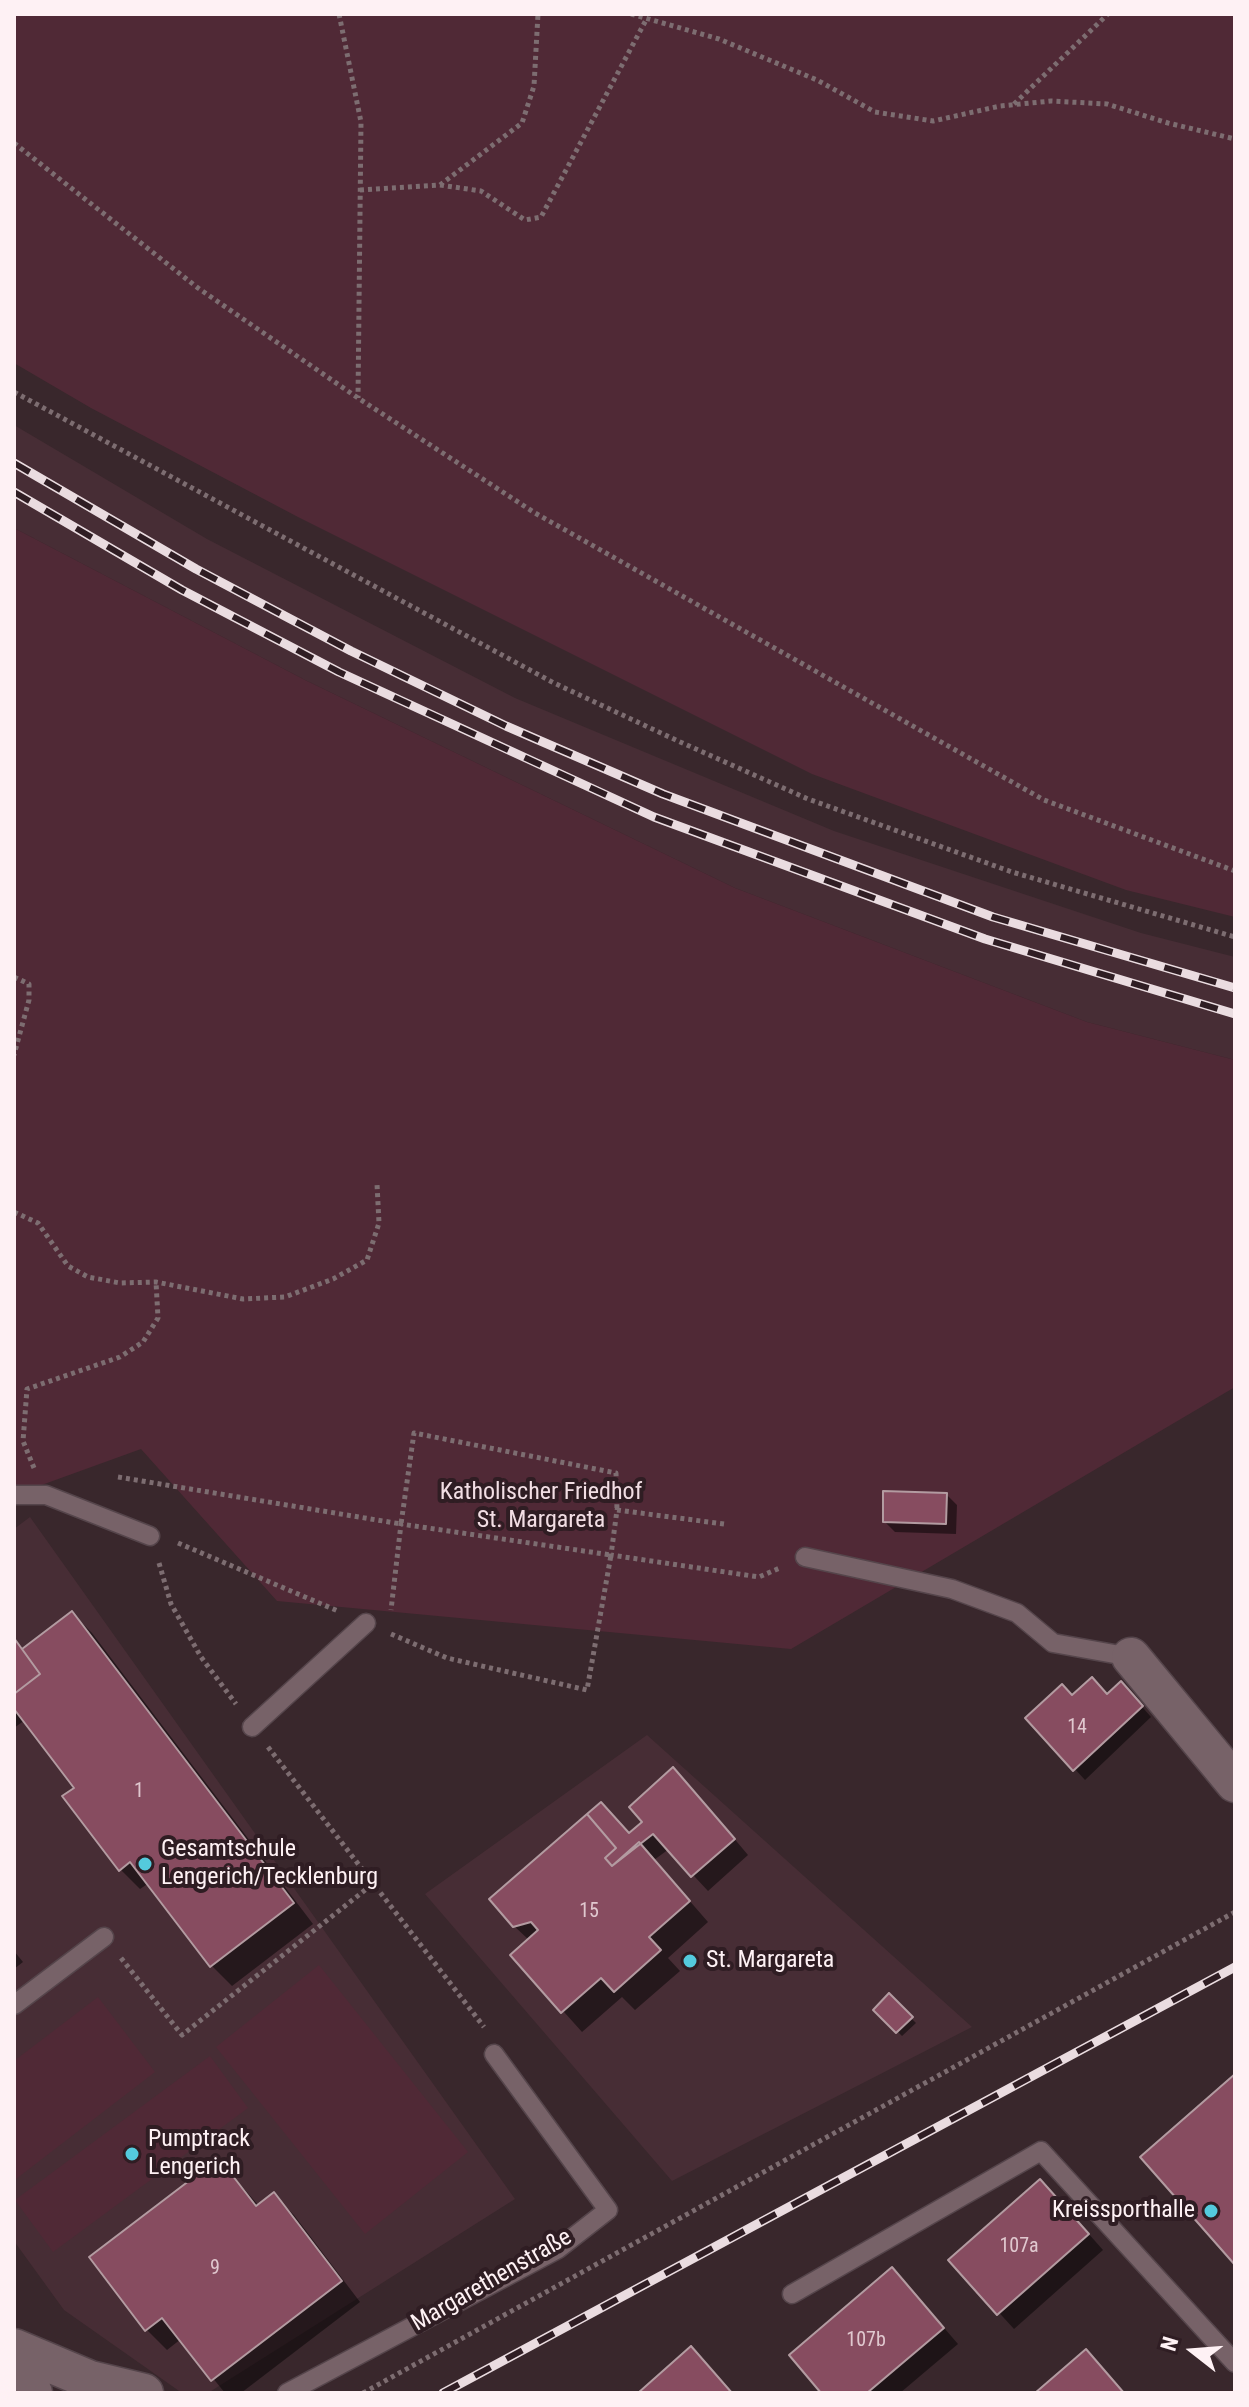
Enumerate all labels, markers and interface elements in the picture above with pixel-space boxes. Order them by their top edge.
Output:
park label: Katholischer Friedhof St. Margareta [440,1479,642,1535]
house number: 14 [1067,1716,1087,1740]
house number: 1 [134,1780,144,1804]
place label: Gesamtschule Lengerich/Tecklenburg [161,1836,378,1892]
marker: Gesamtschule Lengerich/Tecklenburg [136,1855,154,1873]
house number: 15 [579,1900,599,1924]
place label: St. Margareta [706,1947,834,1975]
marker: St. Margareta [681,1952,699,1970]
place label: Pumptrack Lengerich [148,2126,250,2182]
marker: Pumptrack Lengerich [123,2145,141,2163]
place label: Kreissporthalle [1052,2197,1195,2225]
marker: Kreissporthalle [1202,2202,1220,2220]
street label: Margarethenstraße [407,2223,577,2339]
house number: 107a [999,2235,1039,2259]
house number: 9 [210,2257,220,2281]
north arrow [1153,2311,1233,2391]
house number: 107b [846,2329,886,2353]
text: N [1156,2334,1183,2354]

